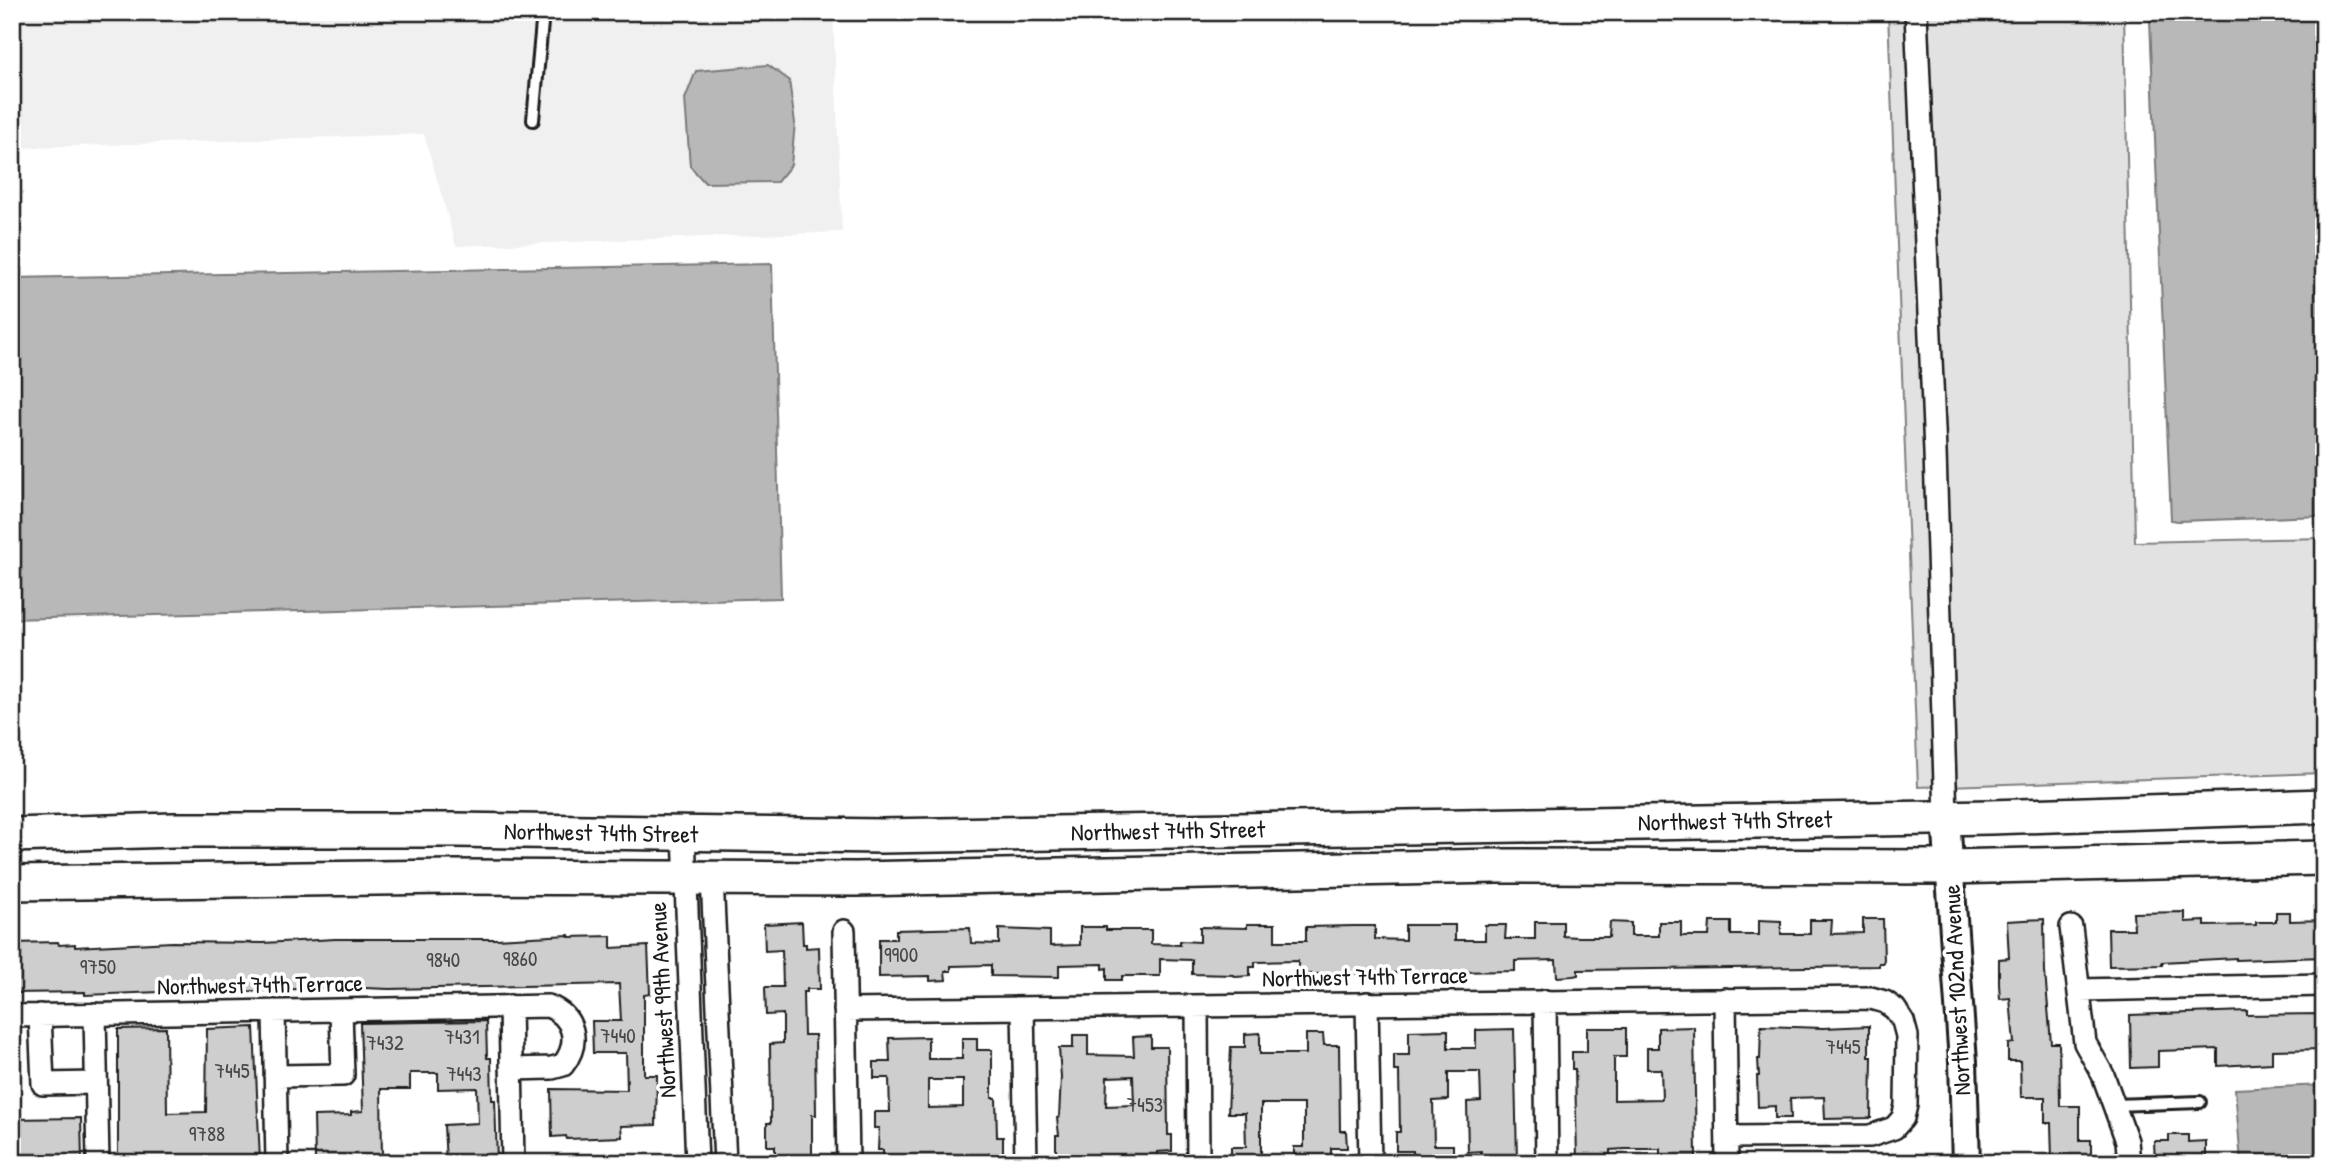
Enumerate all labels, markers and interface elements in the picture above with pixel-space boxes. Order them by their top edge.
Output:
street label: Northwest 74th Street [1638,802,1833,838]
street label: Northwest 74th Street [1071,812,1266,848]
street label: Northwest 74th Street [504,814,699,850]
street label: Northwest 102nd Avenue [1934,883,1978,1096]
street label: Northwest 99th Avenue [641,901,683,1099]
house number: 9900 [884,940,918,969]
house number: 9860 [503,944,537,973]
house number: 9840 [426,945,460,974]
house number: 9750 [80,952,116,981]
street label: Northwest 74th Terrace [1262,958,1469,994]
street label: Northwest 74th Terrace [157,966,364,1002]
house number: 7440 [600,1021,636,1050]
house number: 7431 [444,1022,480,1051]
house number: 7432 [366,1028,404,1057]
house number: 7445 [1825,1032,1861,1061]
house number: 7445 [214,1056,250,1085]
house number: 7443 [446,1059,482,1088]
house number: 7453 [1127,1090,1163,1119]
house number: 9788 [189,1119,225,1148]

